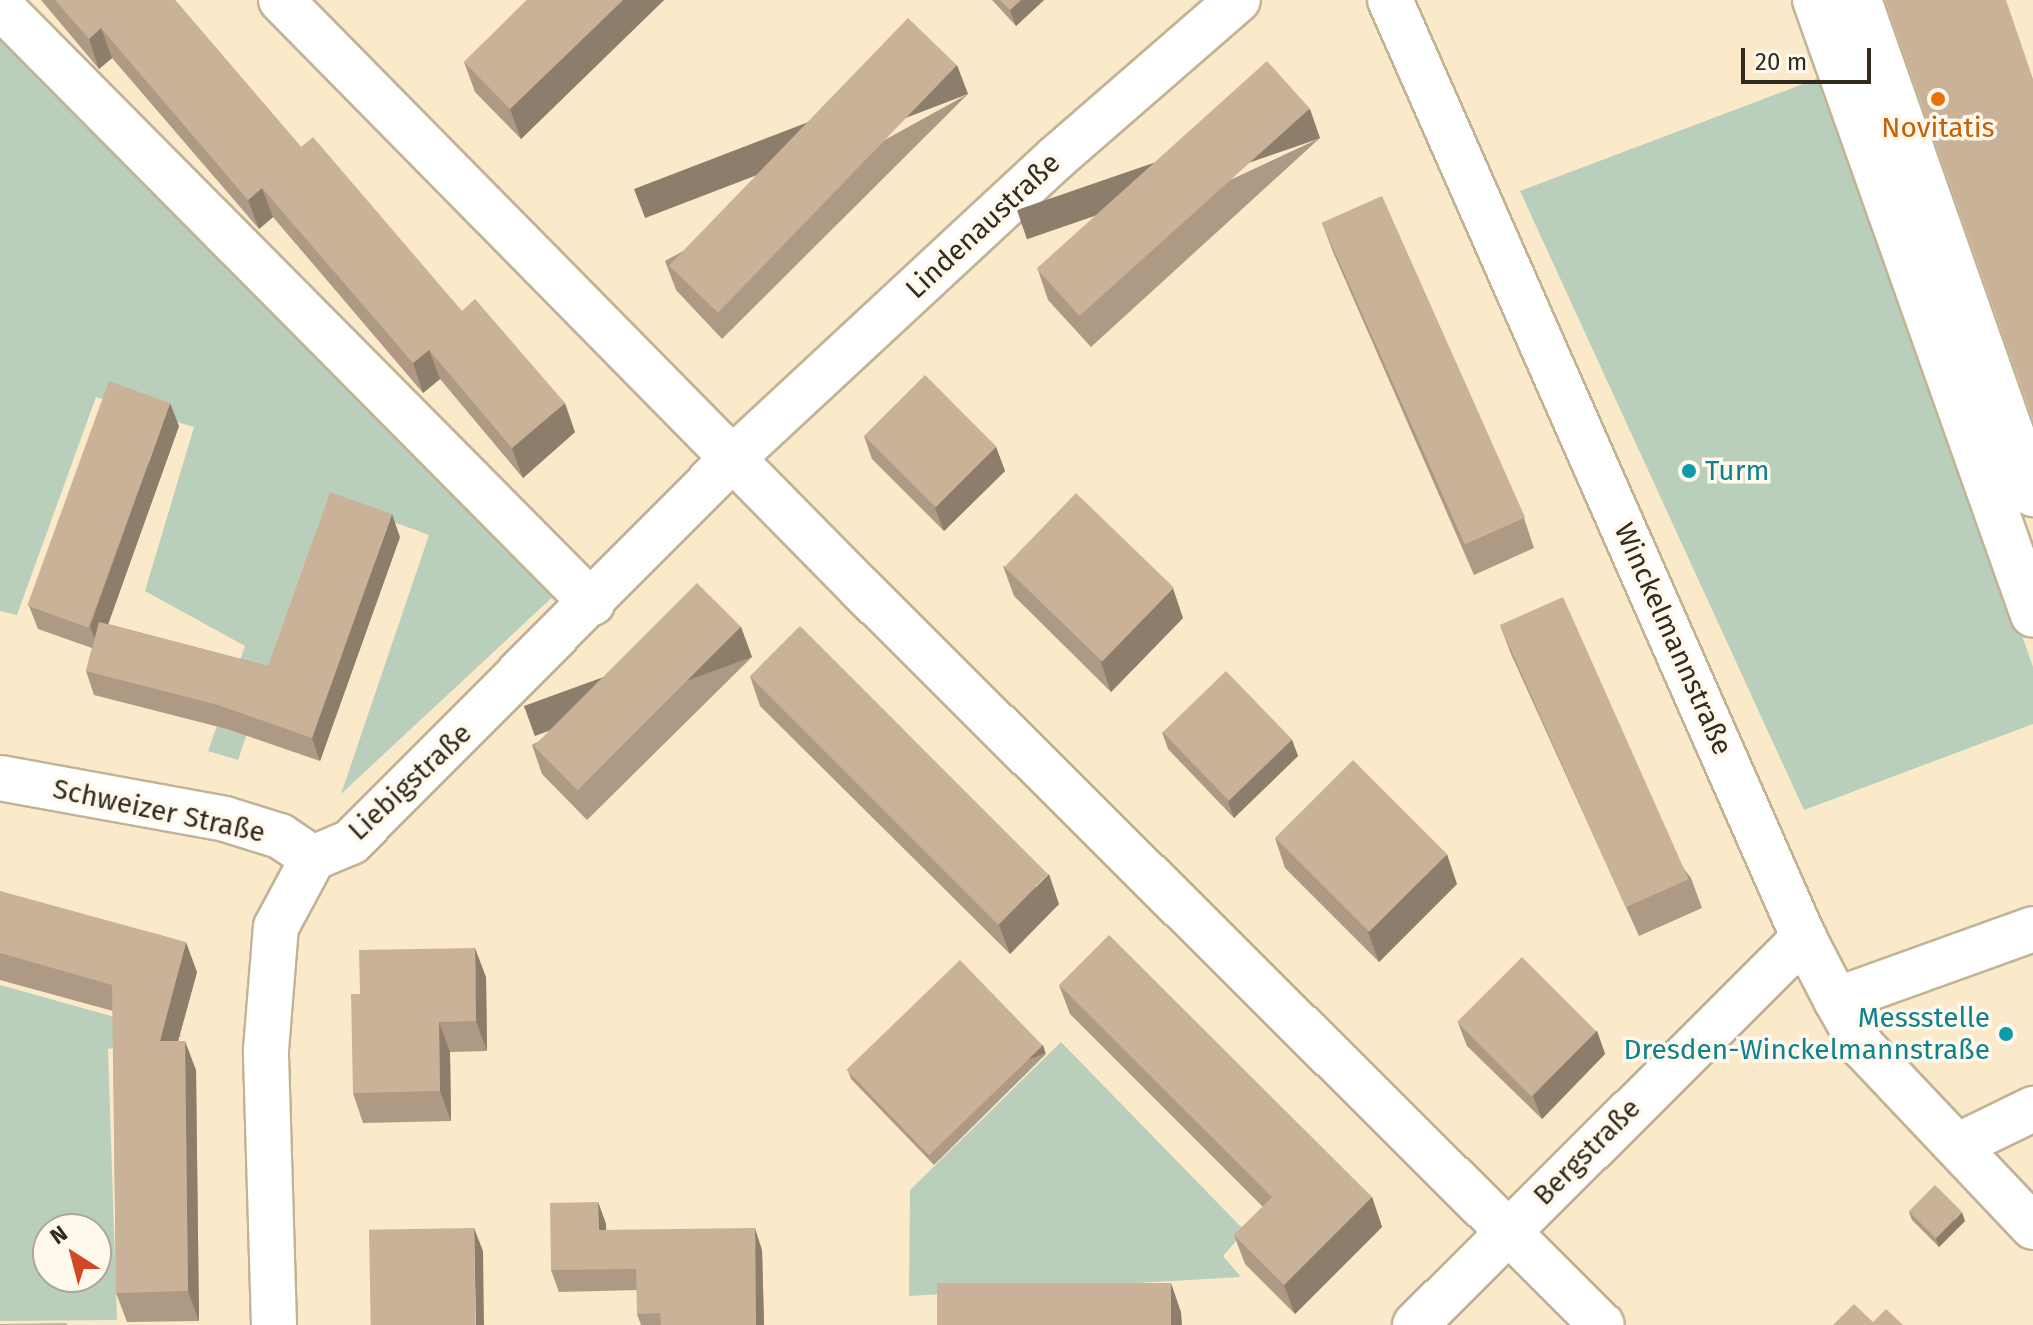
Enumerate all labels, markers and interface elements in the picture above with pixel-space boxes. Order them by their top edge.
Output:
scale bar [1745,32,1875,82]
text: 20 m [1755,48,1807,76]
marker: Novitatis [1929,90,1947,108]
place label: Novitatis [1881,111,1995,145]
street label: Lindenaustraße [899,146,1067,306]
place label: Turm [1705,454,1769,488]
marker: Turm [1680,462,1698,480]
street label: Winckelmannstraße [1607,518,1739,760]
street label: Liebigstraße [341,716,479,848]
street label: Schweizer Straße [50,772,268,850]
place label: Messstelle Dresden-Winckelmannstraße [1623,1001,1990,1067]
marker: Messstelle Dresden-Winckelmannstraße [1997,1025,2015,1043]
street label: Bergstraße [1527,1092,1647,1212]
north arrow [32,1213,112,1293]
text: N [45,1220,73,1250]

